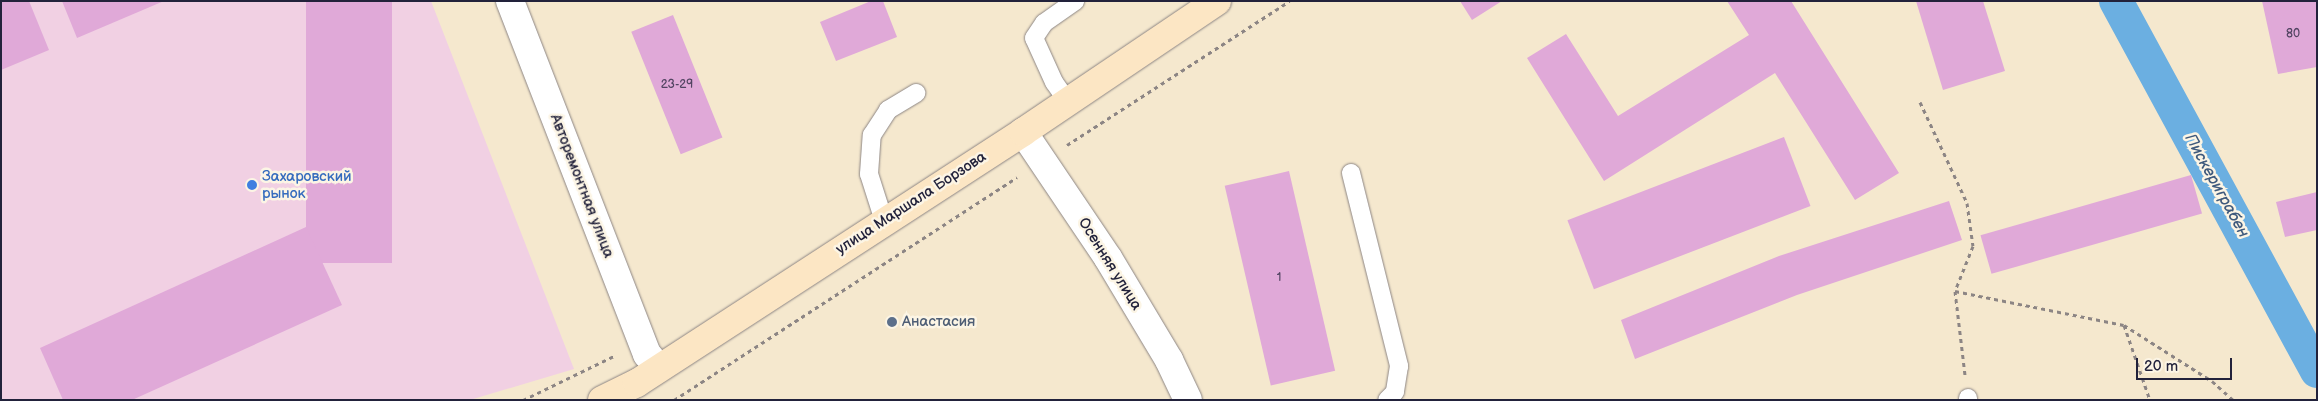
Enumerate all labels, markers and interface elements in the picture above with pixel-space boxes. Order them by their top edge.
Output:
house number: 80 [2286,27,2300,41]
house number: 23-29 [661,78,693,92]
street label: Авторемонтная улица [546,112,618,260]
water label: Пискериграбен [2180,131,2252,241]
street label: улица Маршала Борзова [832,148,990,258]
place label: Захаровский рынок [262,167,352,202]
marker: Захаровский рынок [246,179,258,191]
street label: Осенняя улица [1074,214,1146,314]
house number: 1 [1277,271,1281,285]
place label: Анастасия [902,313,975,331]
marker: Анастасия [886,316,898,328]
scale bar [2138,348,2234,380]
text: 20 m [2144,357,2178,376]

